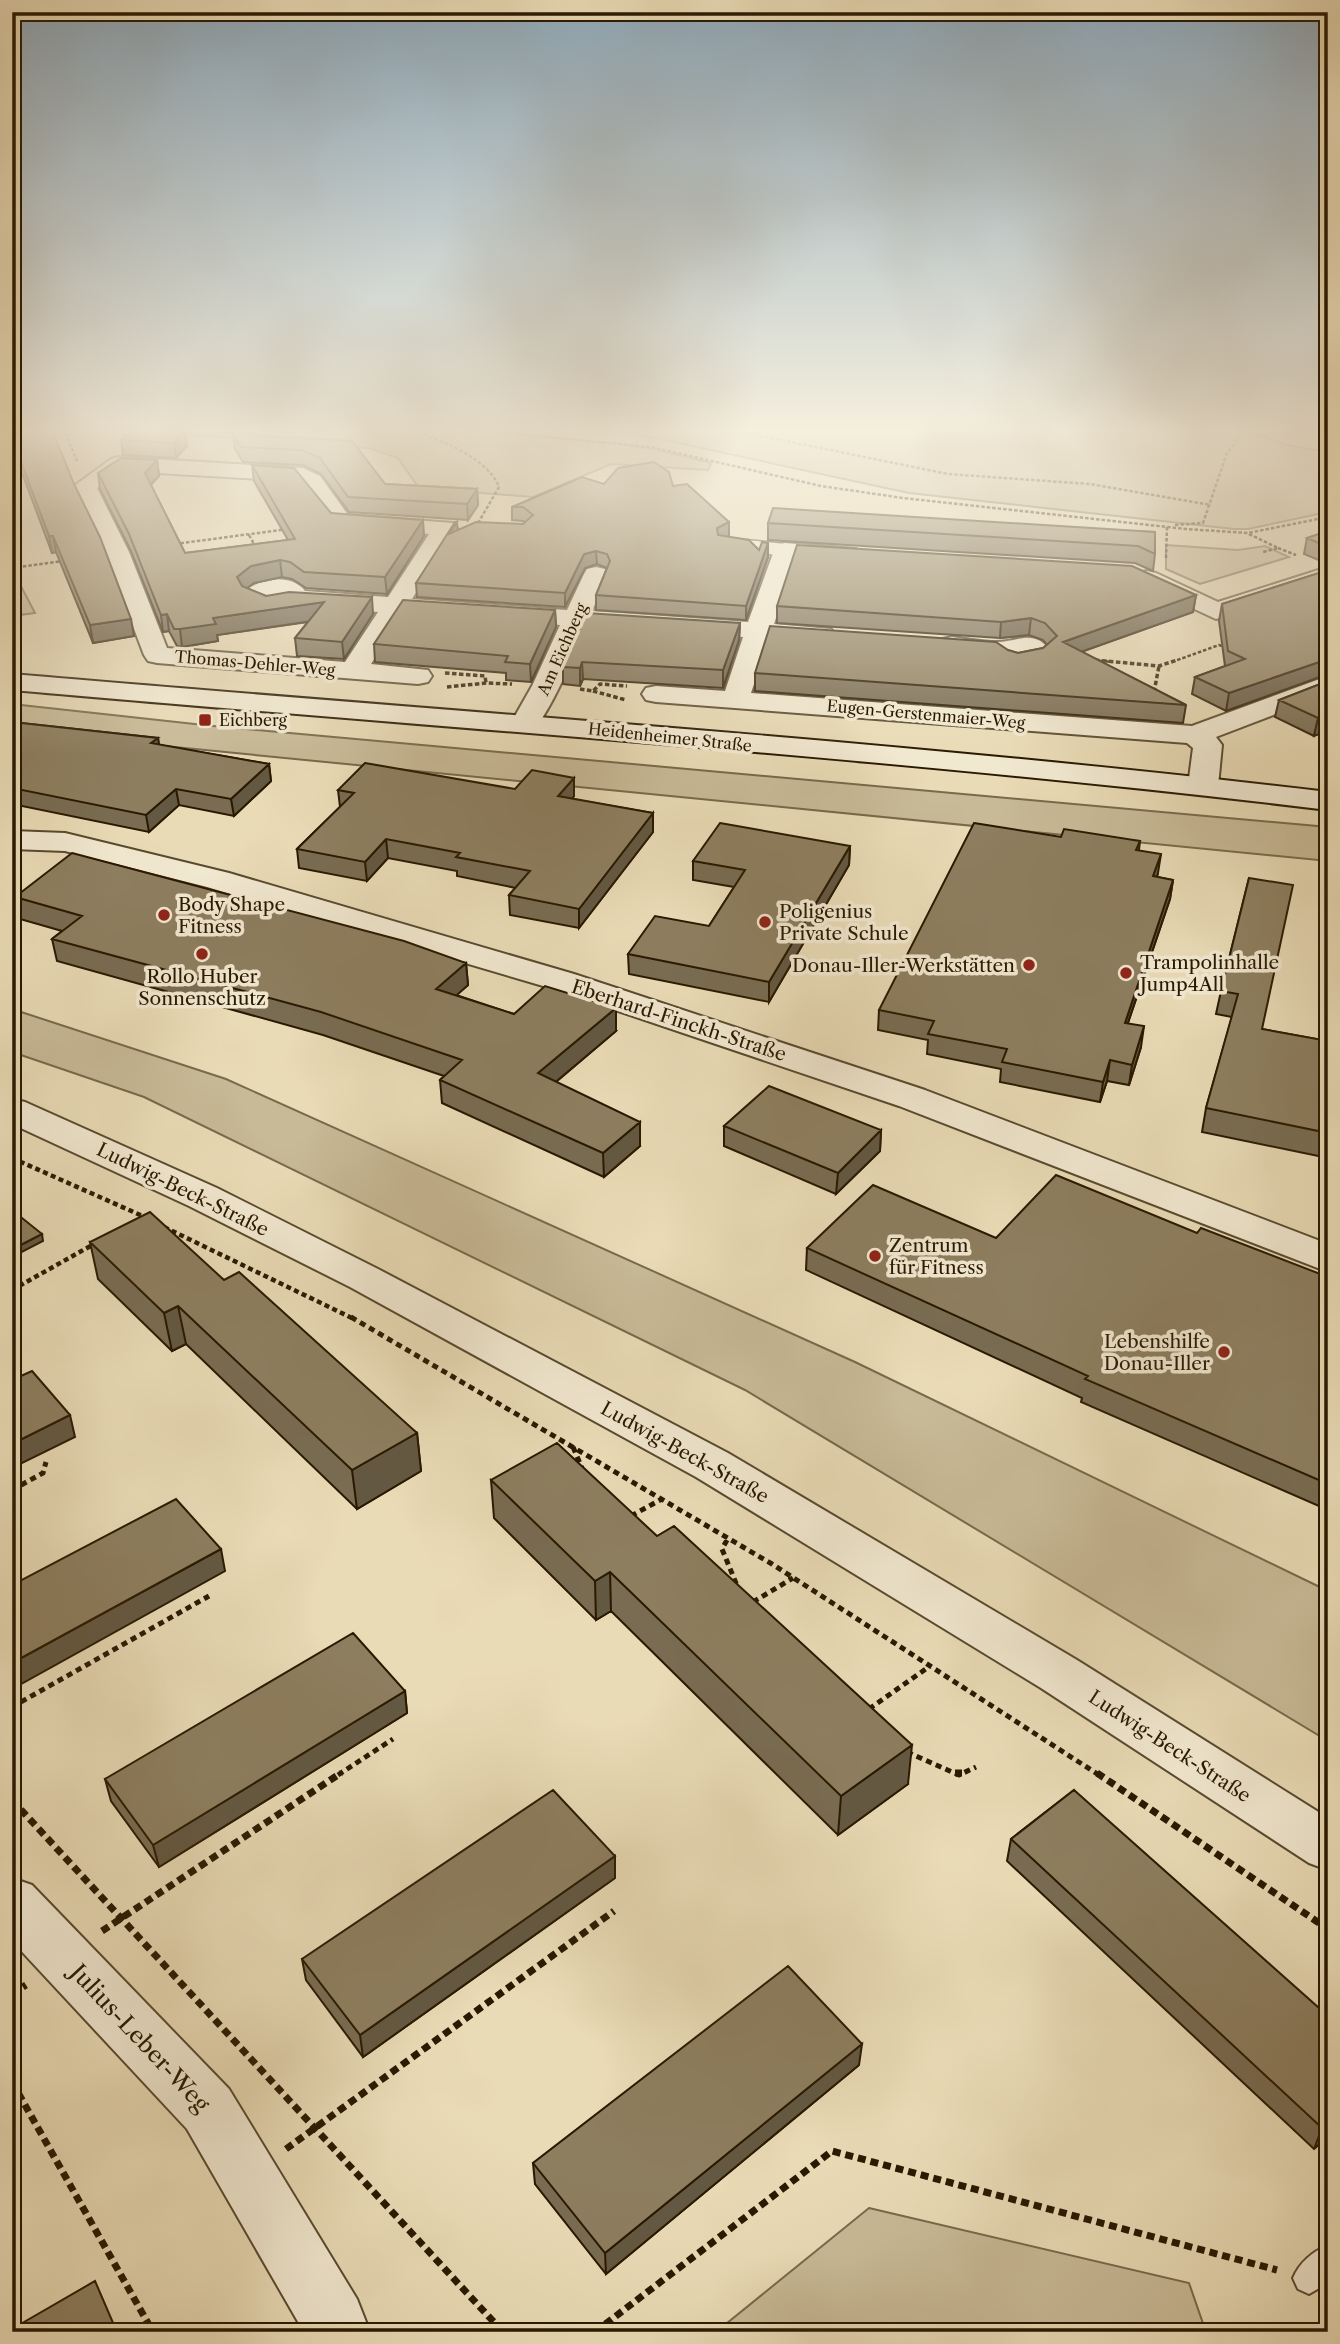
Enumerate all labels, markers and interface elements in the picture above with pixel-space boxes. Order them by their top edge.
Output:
street label: Am Eichberg [532,599,592,699]
street label: Thomas-Dehler-Weg [174,646,337,680]
street label: Eugen-Gerstenmaier-Weg [826,695,1027,733]
place label: Eichberg [219,710,288,730]
marker: Eichberg [197,712,213,728]
street label: Heidenheimer Straße [587,718,753,756]
place label: Body Shape Fitness [178,893,285,938]
place label: Poligenius Private Schule [779,900,909,945]
marker: Body Shape Fitness [156,907,172,923]
marker: Poligenius Private Schule [757,914,773,930]
marker: Rollo Huber Sonnenschutz [194,946,210,962]
place label: Trampolinhalle Jump4All [1137,951,1279,996]
place label: Donau-Iller-Werkstätten [792,954,1015,977]
marker: Donau-Iller-Werkstätten [1021,957,1037,973]
place label: Rollo Huber Sonnenschutz [138,965,266,1010]
marker: Trampolinhalle Jump4All [1118,965,1134,981]
street label: Eberhard-Finckh-Straße [569,975,789,1066]
street label: Ludwig-Beck-Straße [93,1138,272,1241]
place label: Zentrum für Fitness [889,1234,984,1279]
marker: Zentrum für Fitness [867,1248,883,1264]
place label: Lebenshilfe Donau-Iller [1104,1330,1210,1375]
marker: Lebenshilfe Donau-Iller [1216,1344,1232,1360]
street label: Ludwig-Beck-Straße [597,1397,773,1508]
street label: Ludwig-Beck-Straße [1085,1686,1255,1807]
street label: Julius-Leber-Weg [62,1956,216,2118]

